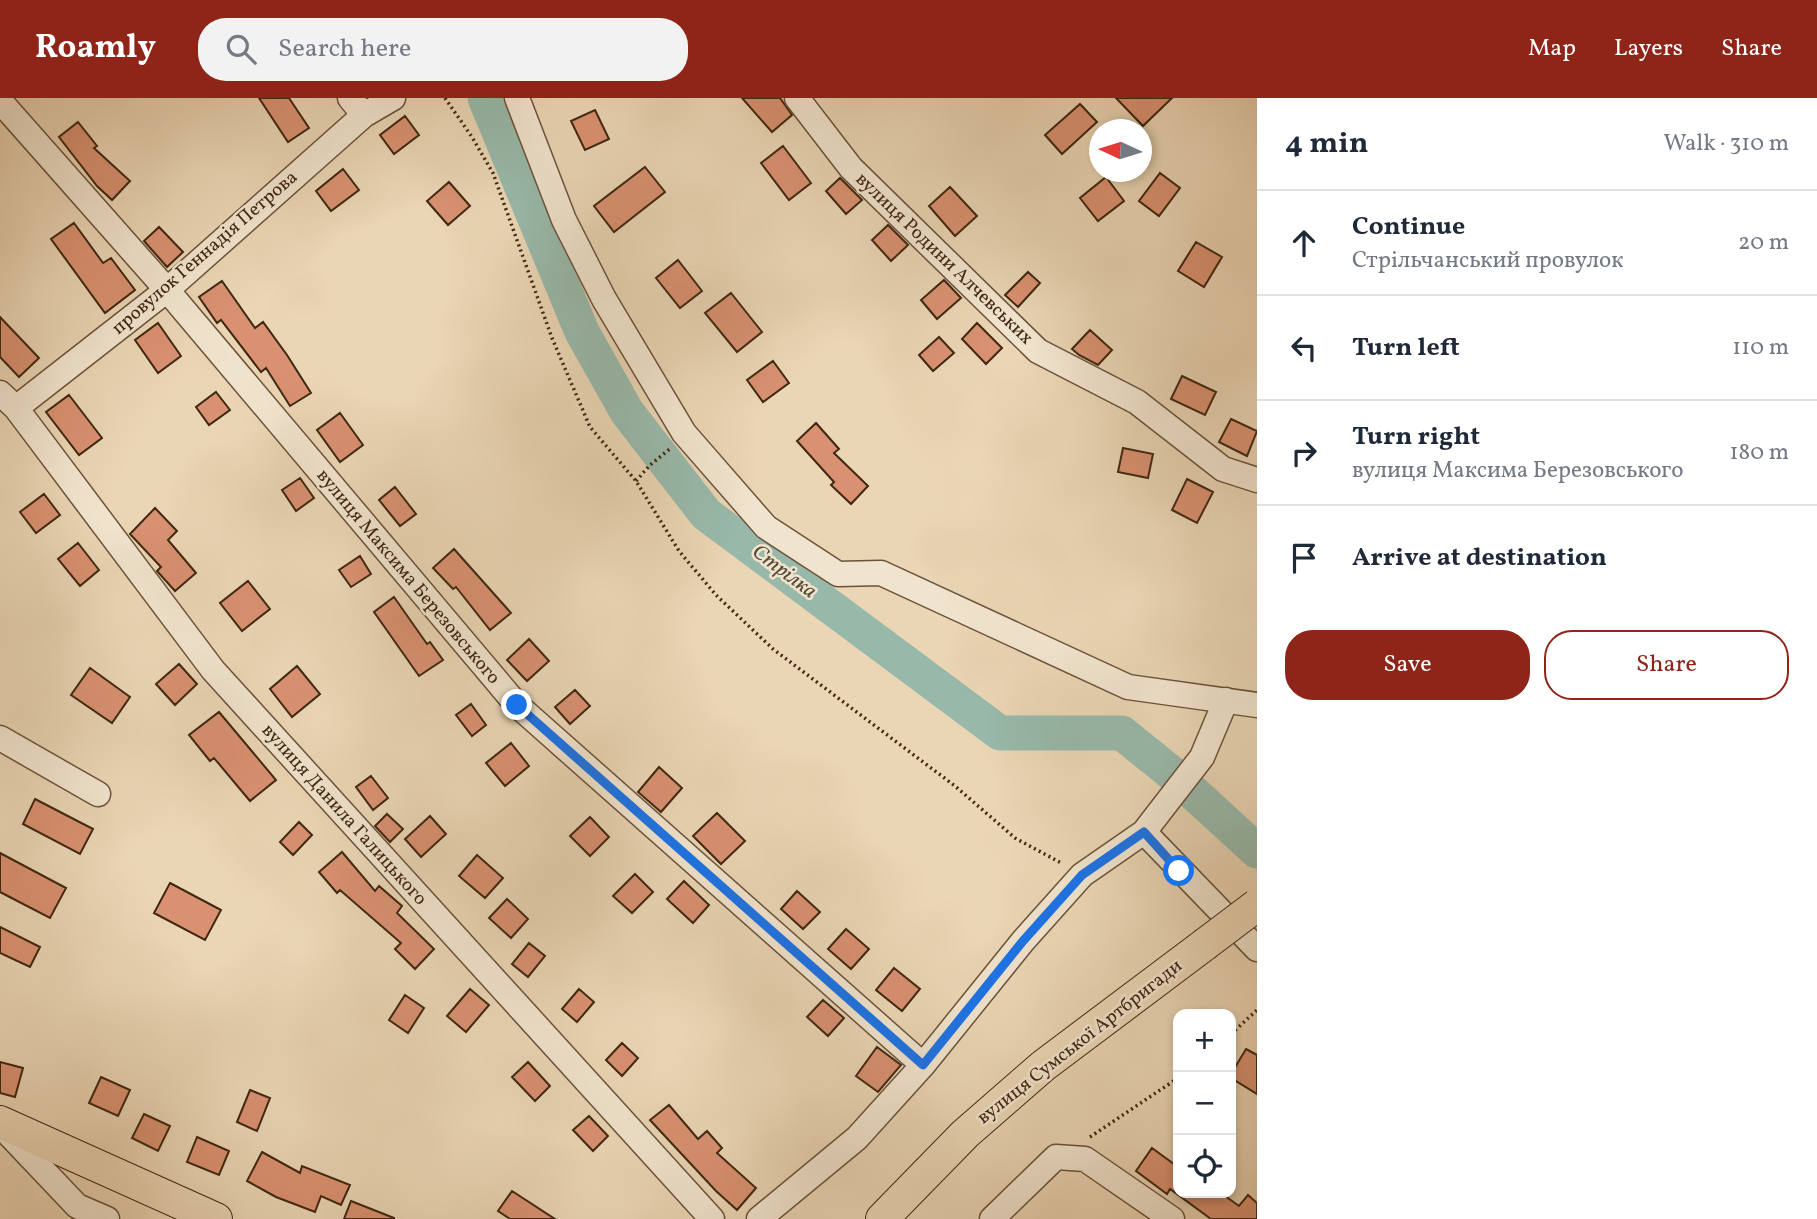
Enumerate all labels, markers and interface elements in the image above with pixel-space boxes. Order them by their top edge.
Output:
search box [198,18,688,81]
text: Roamly [35,26,156,72]
icon: search [222,30,260,68]
text: Search here [278,31,411,67]
text: Map [1528,32,1576,66]
text: Layers [1614,32,1683,66]
text: Share [1721,32,1782,66]
north arrow [1089,119,1152,182]
text: 4 min [1285,123,1369,165]
text: Walk · 310 m [1663,128,1789,160]
street label: провулок Геннадія Петрова [106,165,304,341]
street label: вулиця Родини Алчевських [849,167,1039,351]
text: Continue [1352,209,1465,245]
icon: ahead [1285,224,1323,262]
text: 20 m [1738,227,1789,259]
text: Стрільчанський провулок [1352,245,1624,277]
icon: left [1285,329,1323,367]
text: Turn left [1352,330,1460,366]
text: 110 m [1732,332,1789,364]
text: Turn right [1352,419,1480,455]
icon: right [1285,434,1323,472]
text: 180 m [1730,437,1789,469]
text: вулиця Максима Березовського [1352,455,1683,487]
street label: вулиця Максима Березовського [310,464,506,690]
water label: Стрілка [746,538,823,606]
icon: arrive [1285,539,1323,577]
text: Arrive at destination [1352,540,1607,576]
button: Save [1285,630,1530,700]
button: Share [1544,630,1789,700]
route end [501,689,532,720]
street label: вулиця Данила Галицького [255,719,433,911]
route start [1163,855,1194,886]
street label: вулиця Сумської Артбригади [972,954,1188,1130]
map controls [1173,1009,1236,1198]
button: + [1173,1009,1236,1072]
button: − [1173,1072,1236,1135]
button: locate [1173,1135,1236,1198]

